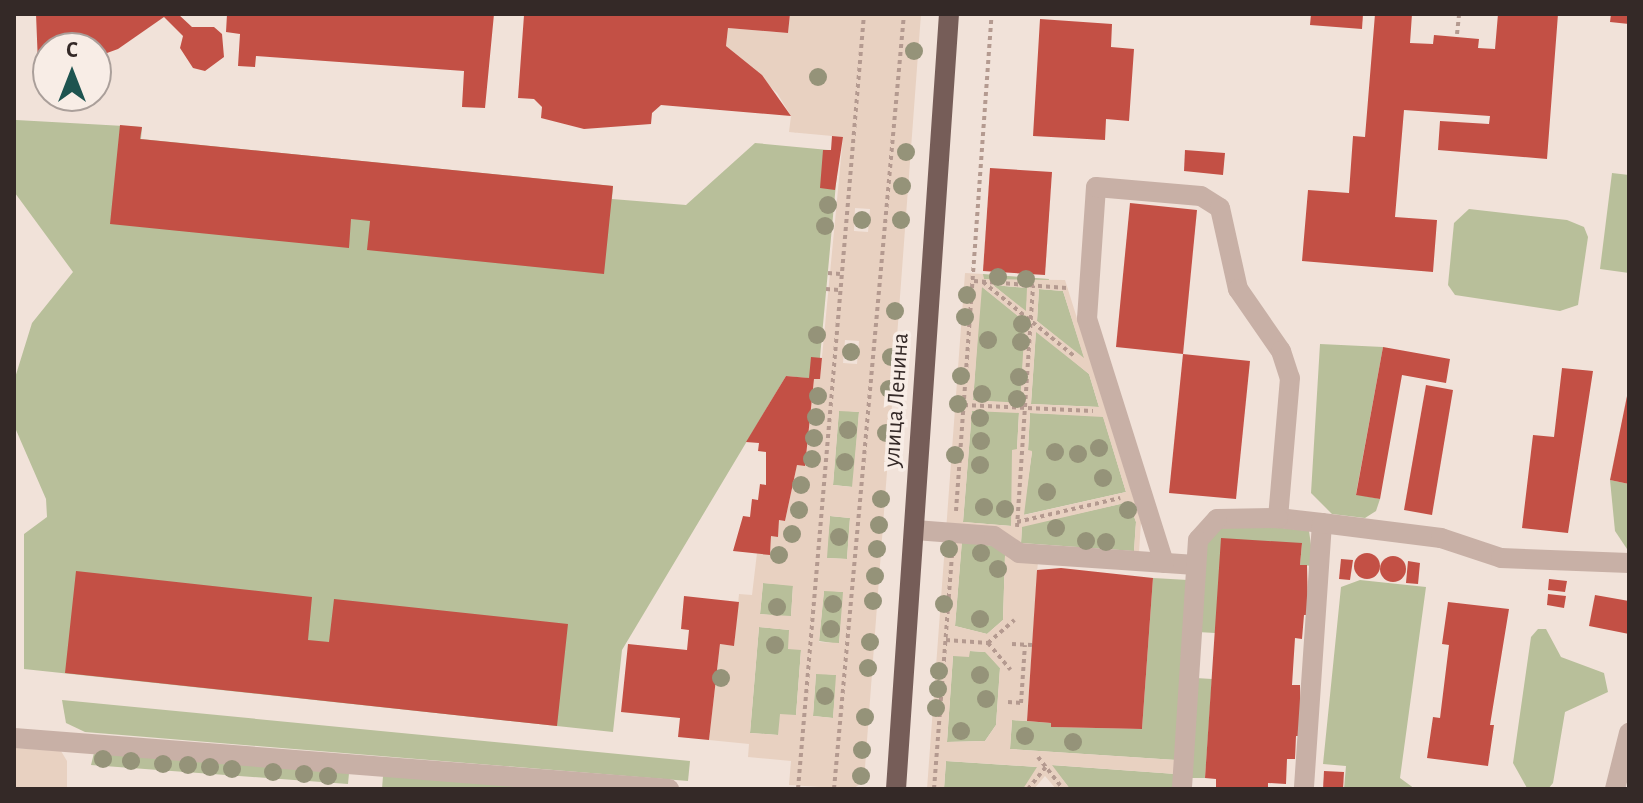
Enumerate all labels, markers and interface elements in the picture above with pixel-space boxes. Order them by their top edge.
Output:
north arrow [32,32,112,112]
text: С [66,39,78,61]
street label: улица Ленина [878,332,916,468]

